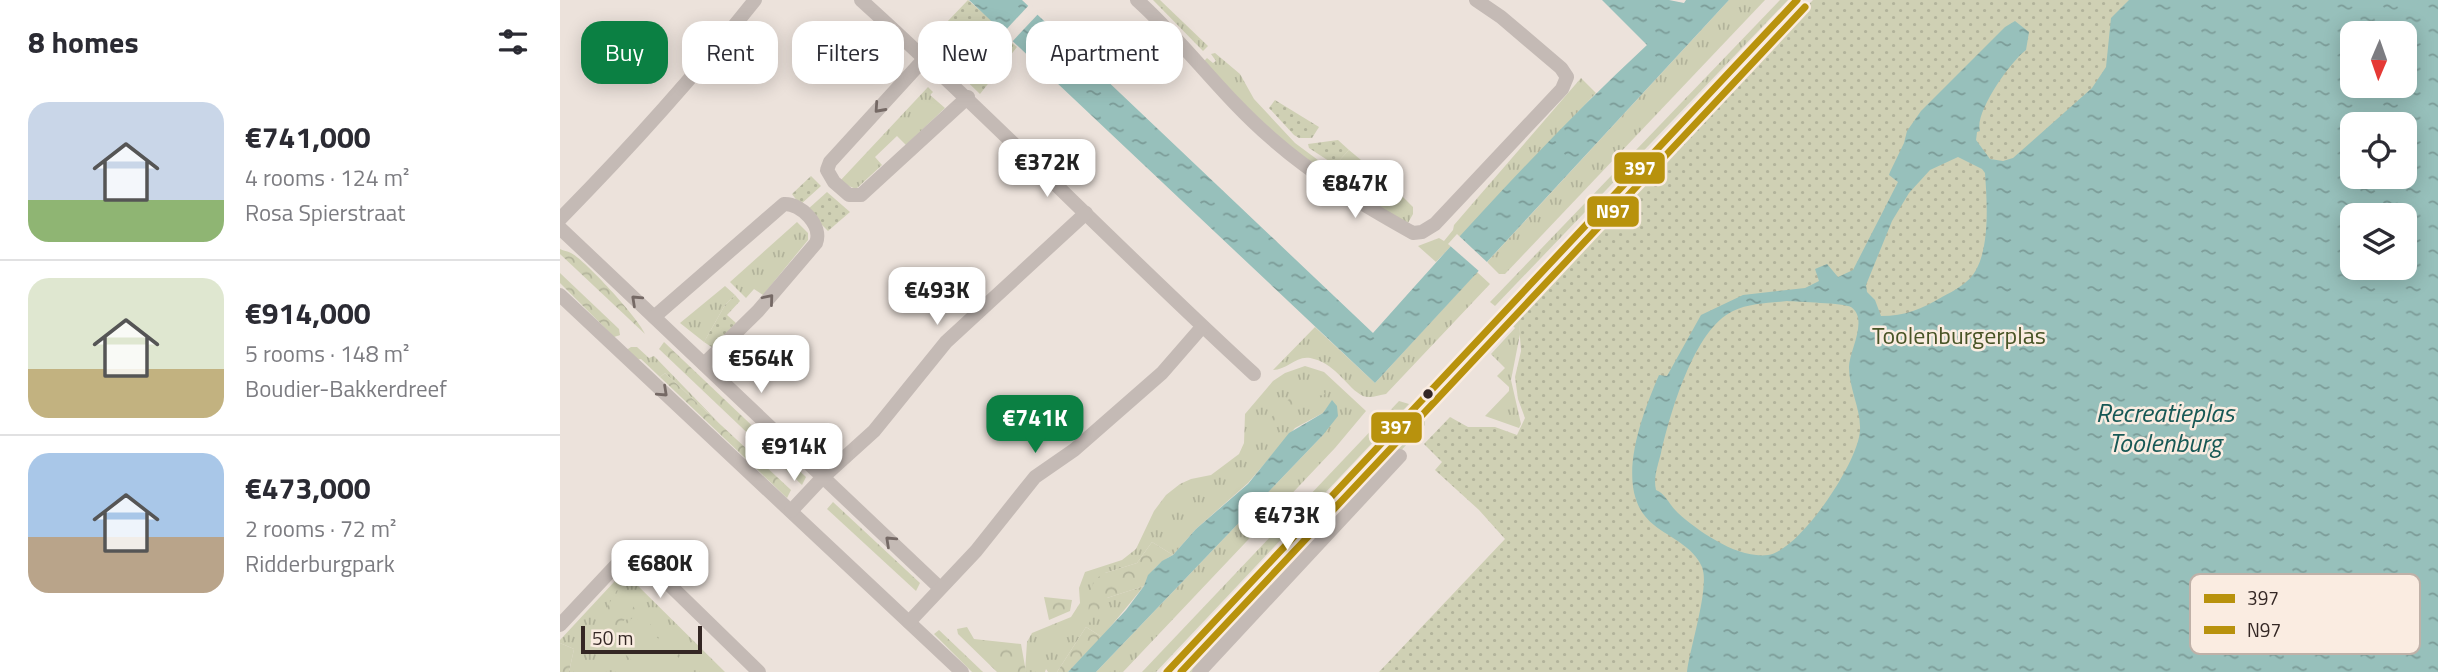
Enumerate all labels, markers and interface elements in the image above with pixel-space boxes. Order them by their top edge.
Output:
text: 8 homes [28,19,139,65]
chip: Buy [581,21,668,84]
chip: Rent [682,21,778,84]
chip: Filters [792,21,904,84]
chip: New [918,21,1012,84]
chip: Apartment [1026,21,1183,84]
north arrow [2340,21,2417,98]
map controls [2340,21,2417,280]
icon: filters [494,23,532,61]
one-way arrow [875,100,887,113]
button: locate [2340,112,2417,189]
text: €741,000 [245,114,371,160]
icon: home [84,130,168,214]
pin: €372K [998,140,1096,199]
text: €372K [1014,144,1080,179]
line badge: 397 [1613,151,1666,185]
text: 397 [1624,153,1656,182]
text: 4 rooms · 124 m² [245,160,409,195]
pin: €847K [1306,160,1404,220]
text: €847K [1322,165,1388,200]
text: Rosa Spierstraat [245,195,405,230]
line badge: N97 [1586,195,1640,228]
text: N97 [1596,196,1630,225]
button: layers [2340,203,2417,280]
pin: €493K [888,268,986,327]
text: €493K [904,272,970,307]
text: €914,000 [245,290,371,336]
one-way arrow [761,294,773,307]
one-way arrow [631,295,644,308]
icon: home [84,306,168,390]
park label: Toolenburgerplas [1872,317,2046,353]
text: 5 rooms · 148 m² [245,336,409,371]
pin: €564K [712,336,810,395]
text: €564K [728,340,794,375]
text: Boudier-Bakkerdreef [245,371,447,406]
one-way arrow [655,384,668,396]
unlabelled marker [1421,387,1435,401]
water label: Recreatieplas Toolenburg [2096,393,2236,462]
pin: €741K [986,396,1084,455]
text: €741K [1002,400,1068,435]
line badge: 397 [1370,411,1423,444]
text: 397 [1380,412,1412,441]
pin: €914K [745,424,843,483]
text: €914K [761,428,827,463]
text: €473,000 [245,465,371,511]
icon: home [84,481,168,565]
pin: €473K [1238,492,1336,552]
text: €473K [1254,497,1320,532]
text: 2 rooms · 72 m² [245,511,396,546]
one-way arrow [885,537,898,549]
pin: €680K [611,540,709,600]
text: €680K [627,545,693,580]
text: Ridderburgpark [245,546,395,581]
legend [2190,574,2420,654]
text: 397 [2247,583,2279,612]
text: N97 [2247,615,2281,644]
scale bar [581,623,702,655]
text: 50 m [592,623,633,652]

